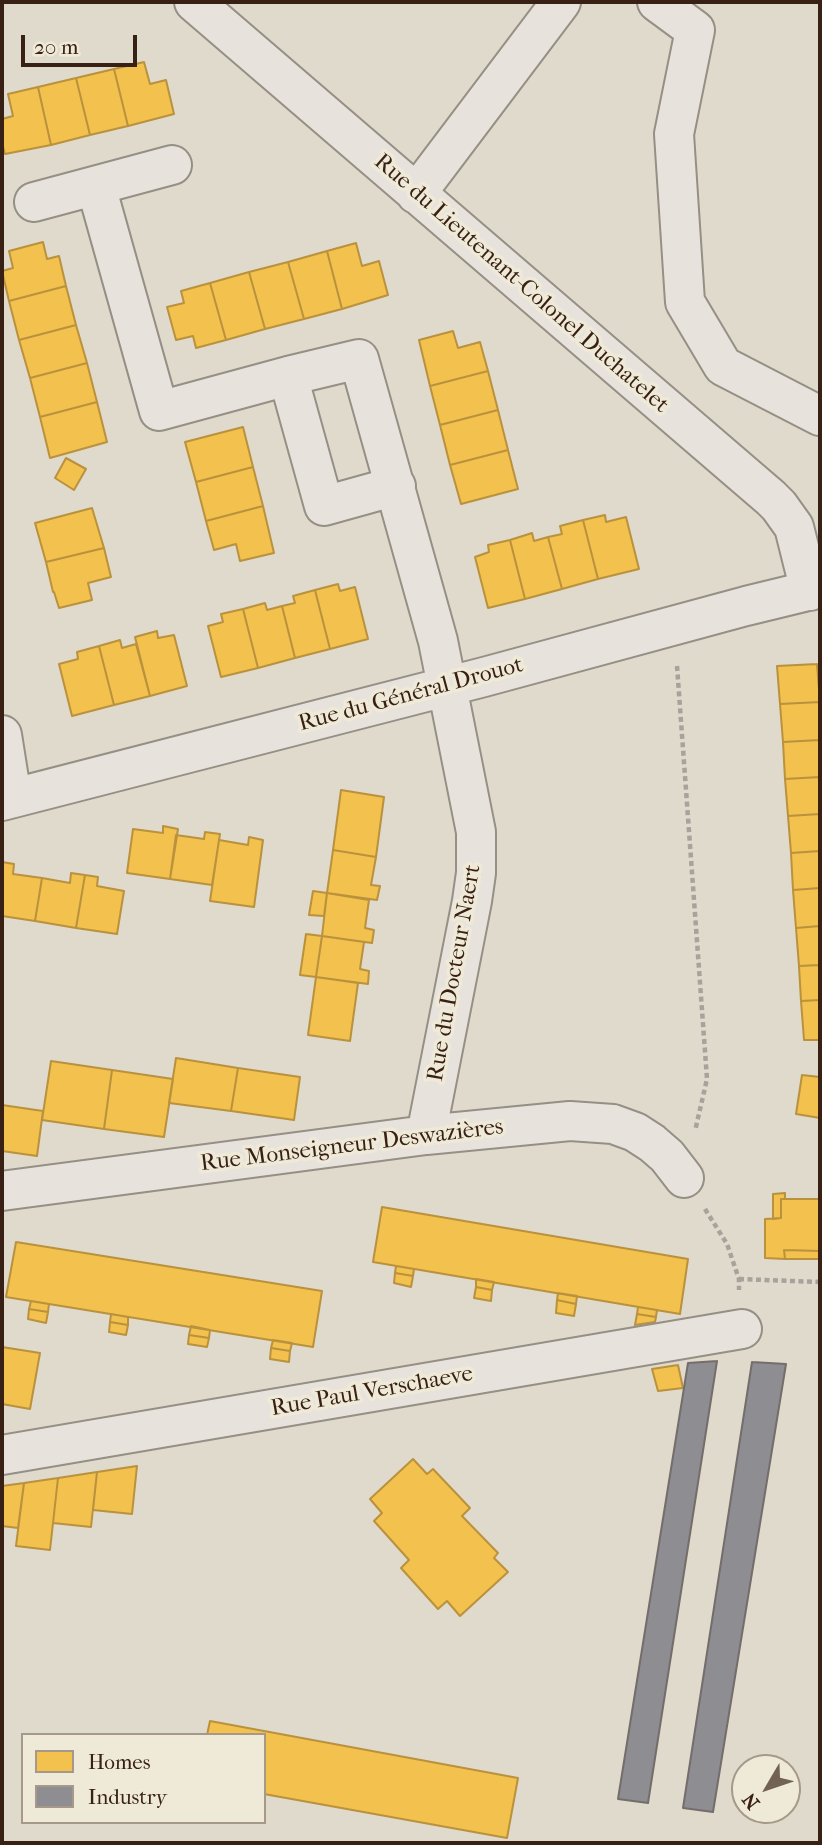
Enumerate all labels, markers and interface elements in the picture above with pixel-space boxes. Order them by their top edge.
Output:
scale bar [24,21,140,65]
text: 20 m [34,35,78,59]
street label: Rue du Lieutenant-Colonel Duchatelet [368,148,674,420]
street label: Rue du Général Drouot [296,652,526,738]
street label: Rue du Docteur Naert [422,862,488,1084]
street label: Rue Monseigneur Deswazières [199,1114,505,1178]
street label: Rue Paul Verschaeve [269,1361,475,1423]
legend [21,1733,266,1824]
text: Homes [88,1750,150,1774]
north arrow [731,1754,801,1824]
text: Industry [88,1785,167,1809]
text: N [738,1788,764,1813]

